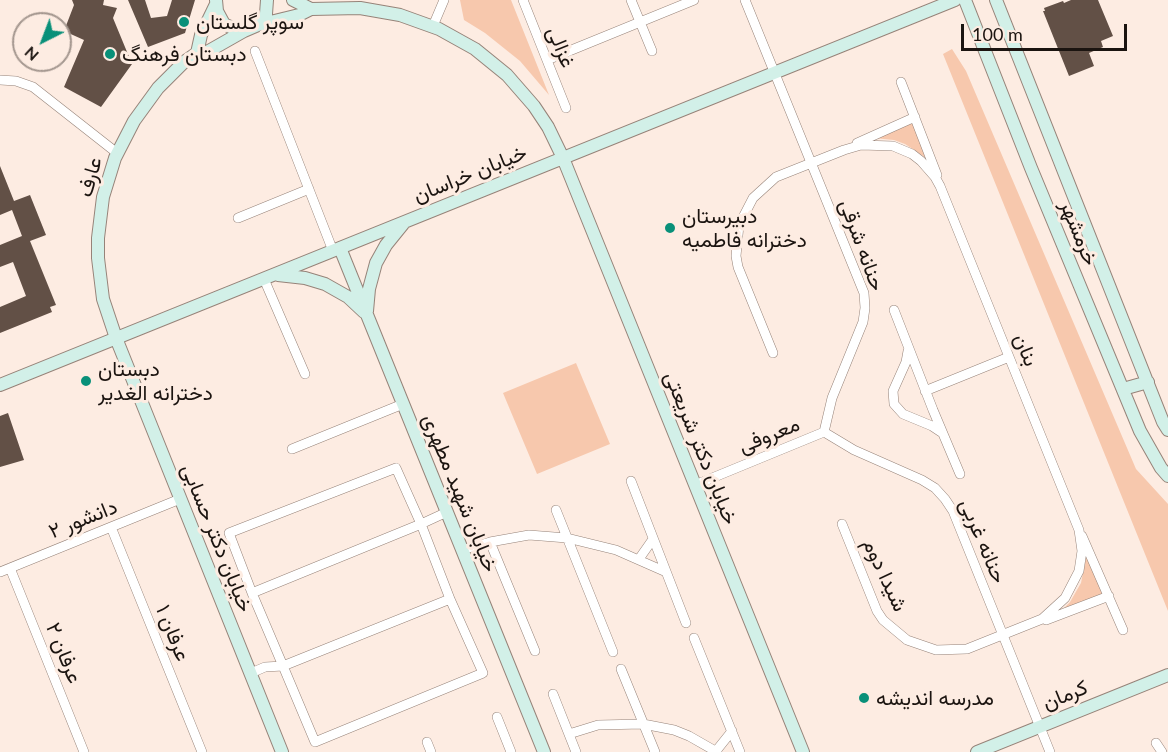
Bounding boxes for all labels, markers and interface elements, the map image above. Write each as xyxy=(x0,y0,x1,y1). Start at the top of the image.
place label: سوپر گلستان xyxy=(196,9,304,35)
north arrow xyxy=(12,12,72,72)
scale bar xyxy=(964,12,1130,50)
marker: سوپر گلستان xyxy=(177,15,191,29)
street label: غزالی xyxy=(541,23,581,71)
text: 100 m xyxy=(972,23,1023,45)
place label: دبستان فرهنگ xyxy=(122,41,247,67)
text: N xyxy=(20,43,42,65)
marker: دبستان فرهنگ xyxy=(103,47,117,61)
street label: خیابان خراسان xyxy=(409,140,531,208)
street label: عارف xyxy=(72,154,108,200)
street label: حنانه شرقی xyxy=(834,196,890,294)
street label: خرمشهر xyxy=(1055,197,1103,269)
place label: دبیرستان دخترانه فاطمیه xyxy=(682,203,807,253)
marker: دبیرستان دخترانه فاطمیه xyxy=(663,221,677,235)
street label: بنان xyxy=(1008,330,1044,370)
place label: دبستان دخترانه الغدیر xyxy=(98,356,213,406)
street label: خیابان دکتر شریعتی xyxy=(659,368,743,528)
marker: دبستان دخترانه الغدیر xyxy=(79,374,93,388)
street label: خیابان شهید مطهری xyxy=(417,410,503,576)
street label: معروفی xyxy=(735,411,803,459)
street label: خیابان دکتر حسابی xyxy=(176,460,258,616)
street label: دانشور ۲ xyxy=(45,494,121,544)
street label: حنانه غربی xyxy=(954,495,1012,587)
street label: شیدا دوم xyxy=(857,535,913,615)
street label: عرفان ۱ xyxy=(150,601,196,665)
street label: عرفان ۲ xyxy=(40,619,88,687)
street label: کرمان xyxy=(1039,675,1091,715)
place label: مدرسه اندیشه xyxy=(876,685,994,711)
marker: مدرسه اندیشه xyxy=(857,691,871,705)

